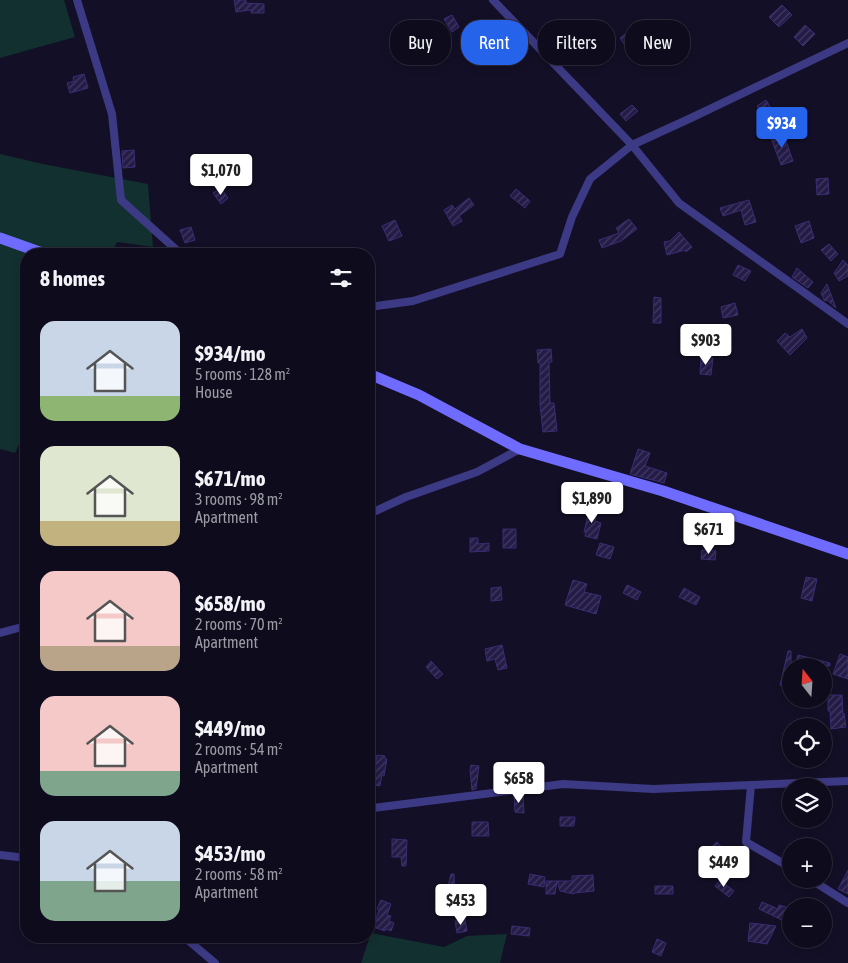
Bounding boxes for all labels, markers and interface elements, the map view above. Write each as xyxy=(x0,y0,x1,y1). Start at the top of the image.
chip: Buy xyxy=(390,20,451,65)
chip: Rent xyxy=(461,20,528,65)
chip: Filters xyxy=(538,20,615,65)
chip: New xyxy=(625,20,690,65)
pin: $934 xyxy=(752,106,812,149)
text: $934 xyxy=(767,114,797,132)
pin: $1,070 xyxy=(180,154,262,196)
text: $1,070 xyxy=(201,161,241,179)
icon: filters xyxy=(327,264,355,292)
text: 8 homes xyxy=(40,266,105,290)
pin: $903 xyxy=(676,324,736,366)
text: $903 xyxy=(691,331,721,349)
icon: home xyxy=(80,341,140,401)
text: $934/mo xyxy=(195,341,266,365)
text: 5 rooms · 128 m² xyxy=(195,365,290,383)
text: House xyxy=(195,383,232,401)
icon: home xyxy=(80,466,140,526)
text: $671/mo xyxy=(195,466,266,490)
pin: $1,890 xyxy=(551,482,633,524)
text: $1,890 xyxy=(572,489,612,507)
text: 3 rooms · 98 m² xyxy=(195,490,283,508)
text: Apartment xyxy=(195,508,258,526)
pin: $671 xyxy=(679,512,739,555)
text: $671 xyxy=(694,520,724,538)
icon: home xyxy=(80,591,140,651)
text: $658/mo xyxy=(195,591,266,615)
text: 2 rooms · 70 m² xyxy=(195,615,283,633)
text: Apartment xyxy=(195,633,258,651)
north arrow xyxy=(782,658,832,708)
map controls xyxy=(782,658,832,948)
icon: home xyxy=(80,716,140,776)
text: $449/mo xyxy=(195,716,266,740)
button: locate xyxy=(782,718,832,768)
text: 2 rooms · 54 m² xyxy=(195,740,283,758)
text: Apartment xyxy=(195,758,258,776)
pin: $658 xyxy=(489,762,549,804)
text: $658 xyxy=(504,769,534,787)
button: layers xyxy=(782,778,832,828)
button: + xyxy=(782,838,832,888)
icon: home xyxy=(80,841,140,901)
text: $453/mo xyxy=(195,841,266,865)
pin: $449 xyxy=(694,846,754,888)
text: $449 xyxy=(709,853,739,871)
text: 2 rooms · 58 m² xyxy=(195,865,283,883)
text: Apartment xyxy=(195,883,258,901)
pin: $453 xyxy=(431,884,491,926)
text: $453 xyxy=(446,891,476,909)
button: − xyxy=(782,898,832,948)

